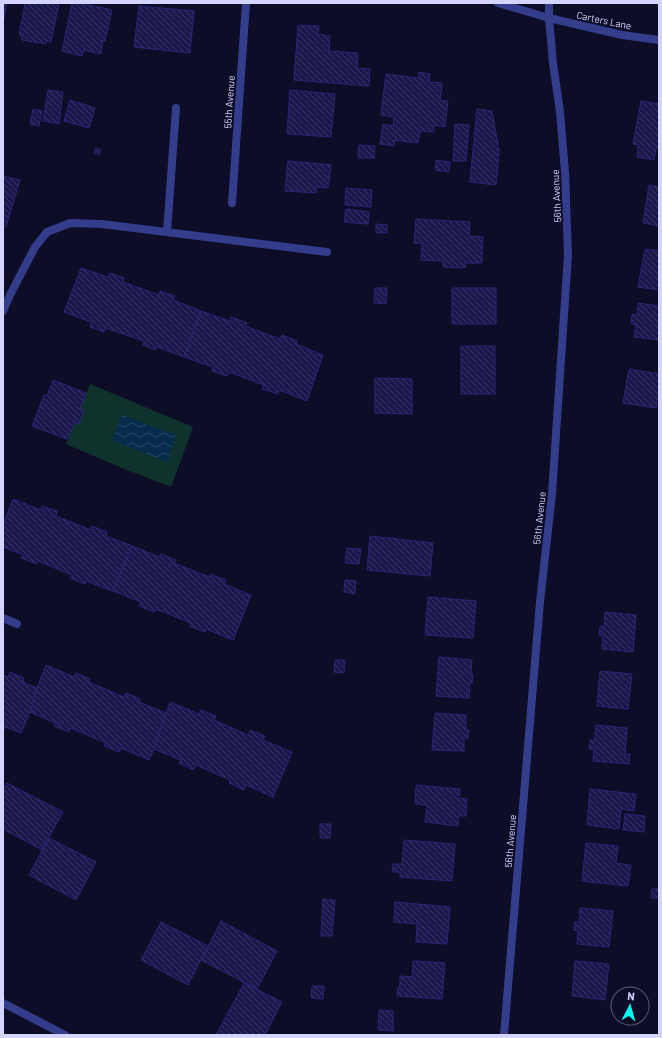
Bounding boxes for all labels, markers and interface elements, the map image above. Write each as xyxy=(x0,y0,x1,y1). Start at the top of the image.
street label: Carters Lane xyxy=(576,8,632,32)
street label: 55th Avenue xyxy=(221,75,237,129)
street label: 56th Avenue xyxy=(549,169,563,223)
street label: 56th Avenue xyxy=(530,491,548,545)
street label: 56th Avenue xyxy=(502,814,518,868)
north arrow xyxy=(610,986,650,1026)
text: N xyxy=(627,989,635,1002)

